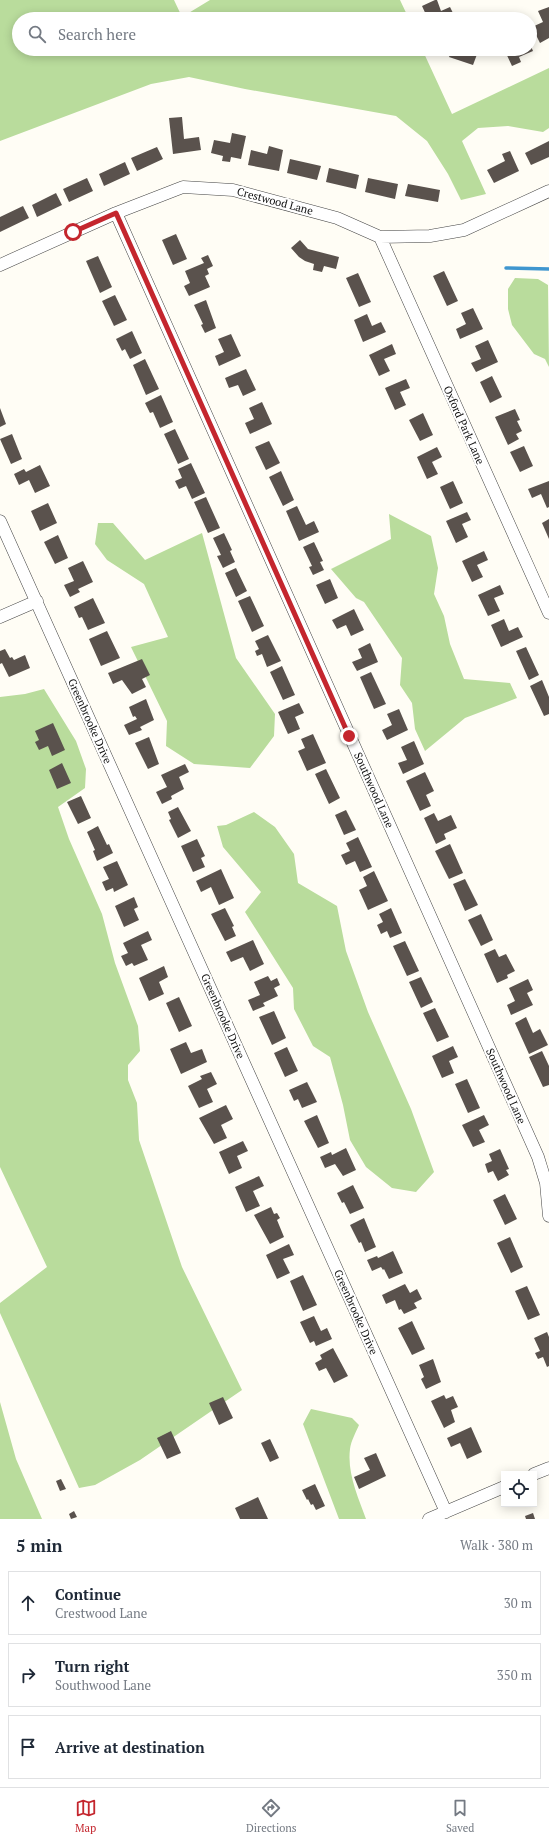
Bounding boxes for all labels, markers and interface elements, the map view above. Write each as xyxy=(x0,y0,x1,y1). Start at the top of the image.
search box xyxy=(12,12,537,56)
icon: search xyxy=(26,23,48,45)
text: Search here xyxy=(58,24,136,44)
street label: Crestwood Lane xyxy=(235,184,315,218)
route start xyxy=(64,223,82,241)
street label: Oxford Park Lane xyxy=(440,383,488,467)
street label: Greenbrooke Drive xyxy=(65,676,115,766)
route end xyxy=(340,727,358,745)
street label: Southwood Lane xyxy=(351,750,397,830)
street label: Greenbrooke Drive xyxy=(198,971,248,1061)
street label: Southwood Lane xyxy=(483,1046,529,1126)
street label: Greenbrooke Drive xyxy=(331,1267,381,1357)
map controls xyxy=(501,1471,537,1507)
button: locate xyxy=(501,1471,537,1507)
text: 5 min xyxy=(16,1534,63,1557)
text: Walk · 380 m xyxy=(460,1536,533,1554)
text: Continue xyxy=(55,1584,121,1604)
icon: ahead xyxy=(17,1592,39,1614)
text: 30 m xyxy=(504,1594,532,1612)
text: Crestwood Lane xyxy=(55,1604,147,1622)
text: Turn right xyxy=(55,1656,130,1676)
icon: right xyxy=(17,1664,39,1686)
text: 350 m xyxy=(497,1666,532,1684)
text: Southwood Lane xyxy=(55,1676,151,1694)
icon: arrive xyxy=(17,1736,39,1758)
text: Arrive at destination xyxy=(55,1737,205,1757)
tab: Map xyxy=(75,1797,97,1835)
tab: Directions xyxy=(246,1797,297,1835)
tab: Saved xyxy=(446,1797,474,1835)

